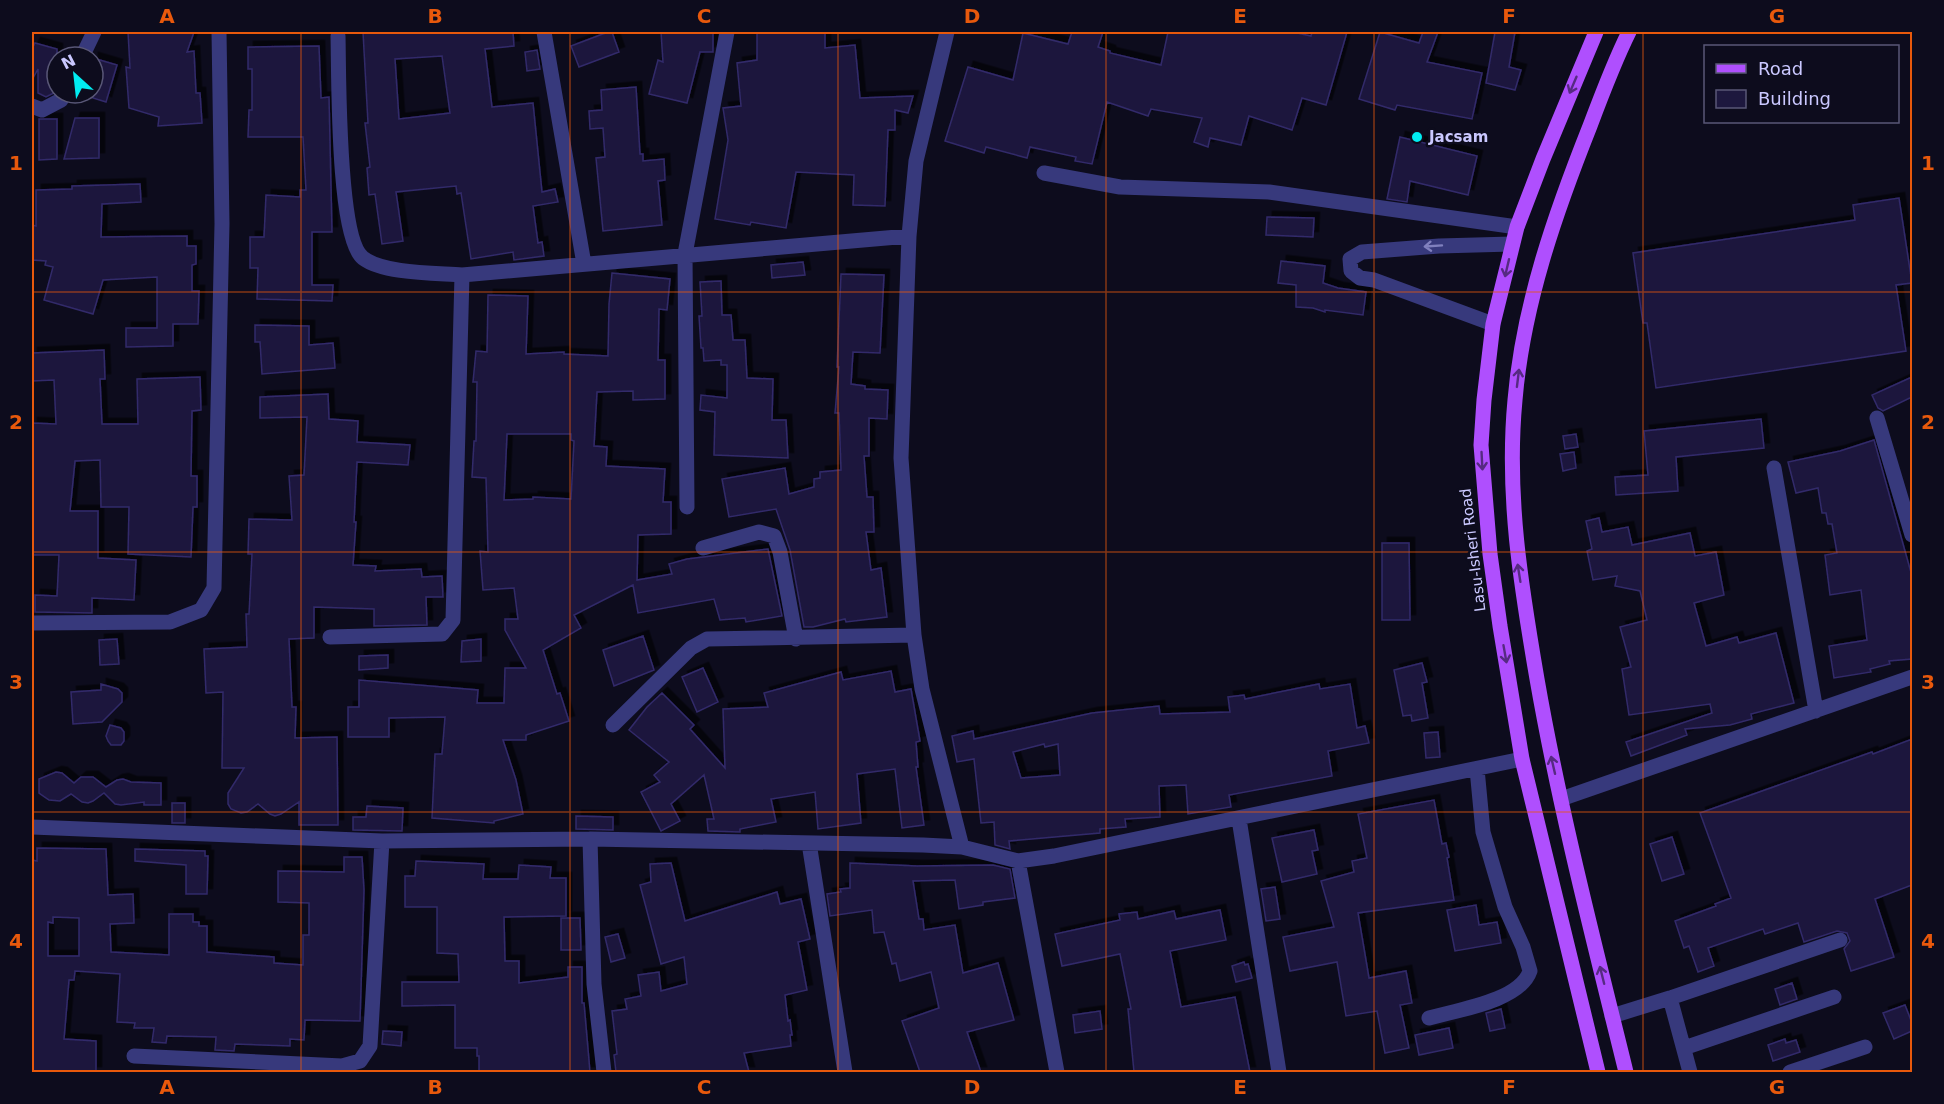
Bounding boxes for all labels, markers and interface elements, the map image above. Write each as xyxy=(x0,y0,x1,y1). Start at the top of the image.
text: A xyxy=(159,4,175,28)
text: B xyxy=(427,4,443,28)
text: C xyxy=(697,4,711,28)
text: D xyxy=(964,4,980,28)
text: E xyxy=(1233,4,1247,28)
text: F xyxy=(1502,4,1516,28)
text: G xyxy=(1769,4,1785,28)
north arrow xyxy=(45,45,105,105)
legend xyxy=(1704,45,1899,123)
text: N xyxy=(58,51,79,74)
text: Road xyxy=(1758,58,1803,79)
one-way arrow xyxy=(1567,76,1579,94)
text: Building xyxy=(1758,88,1831,109)
place label: Jacsam xyxy=(1428,128,1488,146)
marker: Jacsam xyxy=(1410,130,1424,144)
text: 1 xyxy=(9,151,23,175)
text: 1 xyxy=(1921,151,1935,175)
one-way arrow xyxy=(1423,241,1443,252)
one-way arrow xyxy=(1500,258,1512,277)
one-way arrow xyxy=(1512,369,1523,389)
text: 2 xyxy=(9,410,23,434)
text: 2 xyxy=(1921,410,1935,434)
one-way arrow xyxy=(1476,450,1487,470)
street label: Lasu-Isheri Road xyxy=(1457,487,1489,613)
one-way arrow xyxy=(1514,563,1525,583)
one-way arrow xyxy=(1499,644,1510,664)
text: 3 xyxy=(9,670,23,694)
text: 3 xyxy=(1921,670,1935,694)
one-way arrow xyxy=(1546,755,1558,774)
text: 4 xyxy=(9,929,23,953)
text: 4 xyxy=(1921,929,1935,953)
one-way arrow xyxy=(1596,966,1608,985)
text: A xyxy=(159,1075,175,1099)
text: B xyxy=(427,1075,443,1099)
text: C xyxy=(697,1075,711,1099)
text: D xyxy=(964,1075,980,1099)
text: E xyxy=(1233,1075,1247,1099)
text: F xyxy=(1502,1075,1516,1099)
text: G xyxy=(1769,1075,1785,1099)

